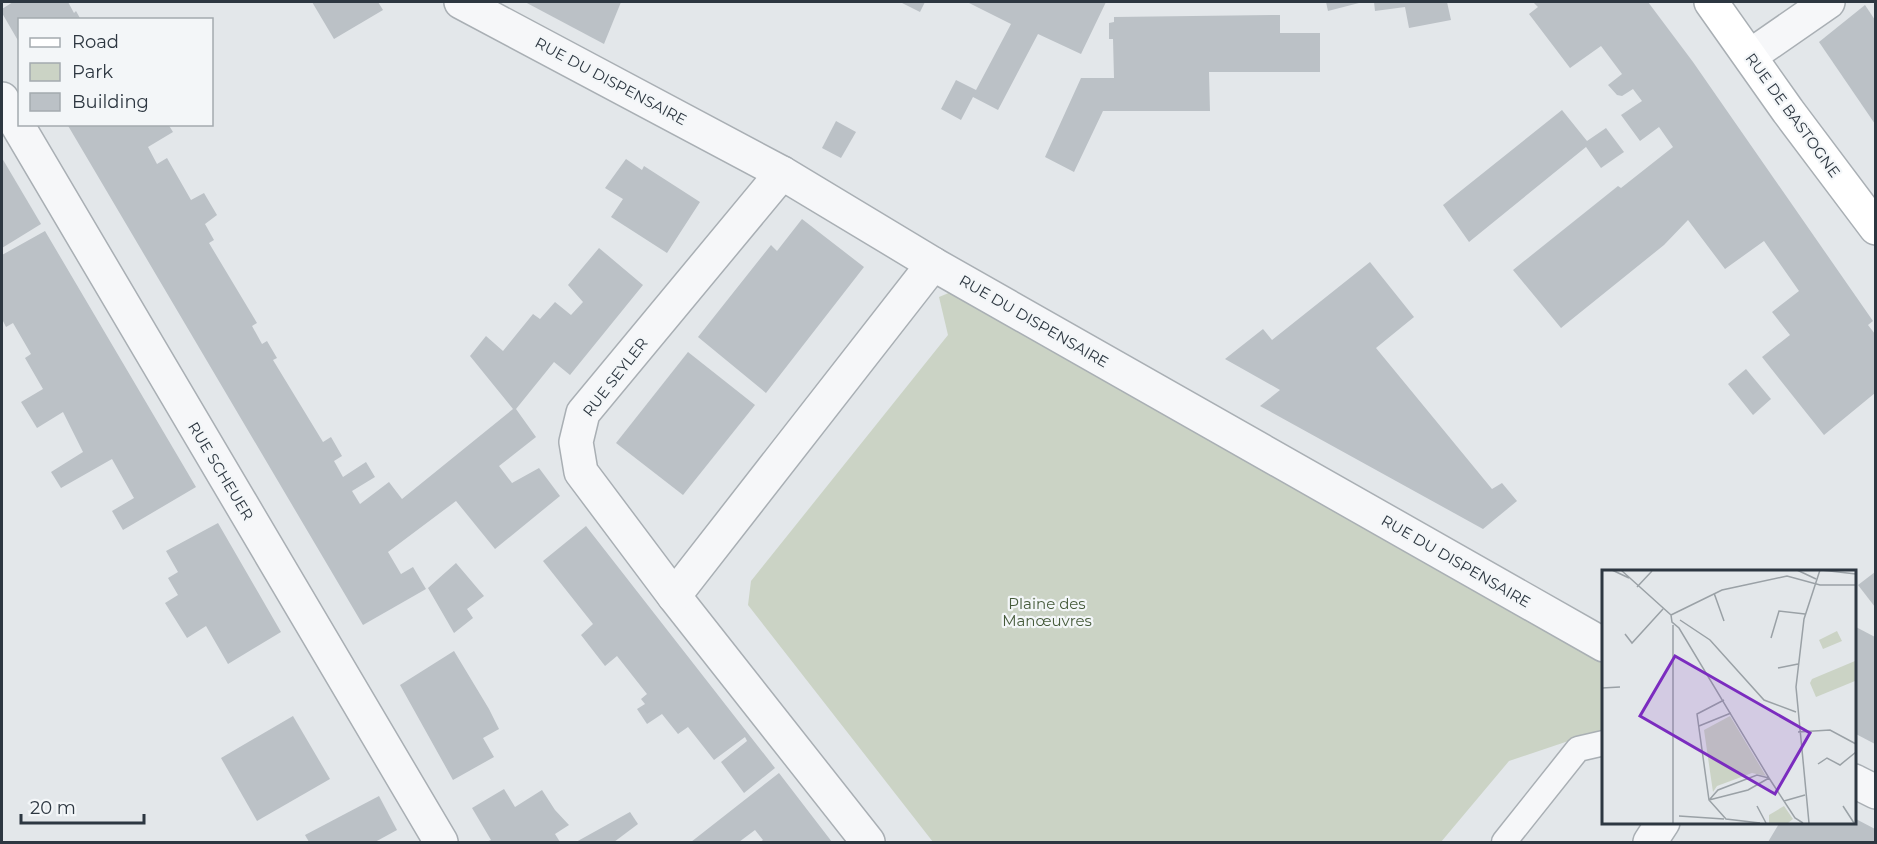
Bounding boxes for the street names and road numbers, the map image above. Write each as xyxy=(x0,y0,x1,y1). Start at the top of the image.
street label: RUE DU DISPENSAIRE xyxy=(532,33,690,129)
street label: RUE DE BASTOGNE xyxy=(1742,49,1844,181)
street label: RUE DU DISPENSAIRE xyxy=(956,270,1112,372)
street label: RUE SEYLER xyxy=(578,334,652,420)
street label: RUE SCHEUER xyxy=(184,418,258,524)
street label: RUE DU DISPENSAIRE xyxy=(1378,510,1534,612)

